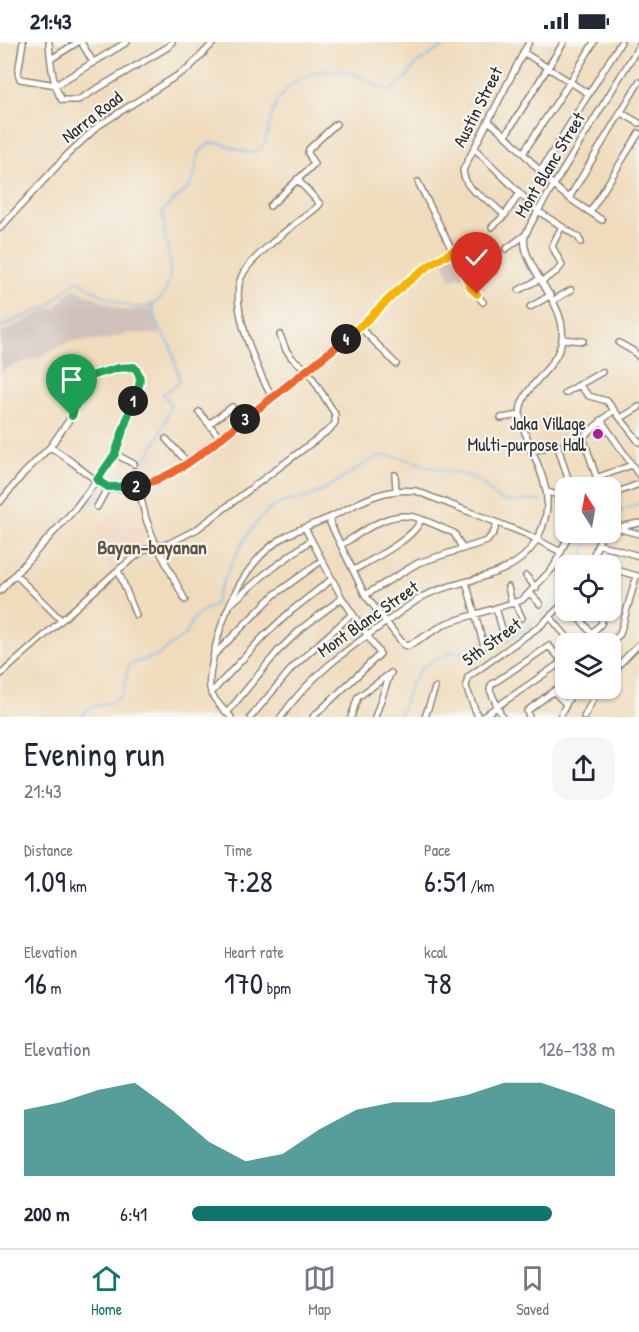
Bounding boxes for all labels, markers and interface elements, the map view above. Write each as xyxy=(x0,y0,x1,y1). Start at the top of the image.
text: 21:43 xyxy=(30,6,72,36)
street label: Austin Street xyxy=(447,61,509,151)
street label: Narra Road xyxy=(56,85,127,148)
street label: Mont Blanc Street xyxy=(508,107,591,222)
pin xyxy=(451,232,502,294)
icon: check xyxy=(460,241,493,274)
pin: 4 xyxy=(331,324,361,354)
text: 4 xyxy=(343,328,349,350)
pin xyxy=(46,354,97,416)
icon: arrive xyxy=(55,363,88,396)
pin: 1 xyxy=(118,386,148,416)
text: 1 xyxy=(130,390,136,412)
pin: 3 xyxy=(230,404,260,434)
text: 3 xyxy=(241,408,249,430)
place label: Jaka Village Multi-purpose Hall xyxy=(468,411,586,457)
marker: Jaka Village Multi-purpose Hall xyxy=(591,427,605,441)
pin: 2 xyxy=(121,471,151,501)
text: 2 xyxy=(132,475,140,497)
north arrow xyxy=(555,477,621,543)
map controls xyxy=(555,477,621,699)
district label: Bayan-bayanan xyxy=(97,533,207,561)
button: locate xyxy=(555,555,621,621)
street label: Mont Blanc Street xyxy=(312,574,424,663)
street label: 5th Street xyxy=(457,611,527,672)
button: layers xyxy=(555,633,621,699)
text: Evening run xyxy=(24,732,165,776)
button: share xyxy=(552,737,615,800)
text: 21:43 xyxy=(24,777,62,804)
text: Distance xyxy=(24,839,73,861)
text: Time xyxy=(224,839,252,861)
text: Pace xyxy=(424,839,451,861)
text: 1.09 xyxy=(24,861,66,901)
text: 7:28 xyxy=(224,861,273,901)
text: 6:51 xyxy=(424,861,467,901)
text: km xyxy=(66,875,87,897)
text: /km xyxy=(467,875,494,897)
text: Elevation xyxy=(24,941,77,963)
text: Heart rate xyxy=(224,941,284,963)
text: kcal xyxy=(424,941,447,963)
text: 16 xyxy=(24,963,47,1003)
text: 170 xyxy=(224,963,263,1003)
text: 78 xyxy=(424,963,452,1003)
text: m xyxy=(47,977,61,999)
text: bpm xyxy=(263,977,291,999)
text: Elevation xyxy=(24,1035,90,1062)
text: 126–138 m xyxy=(539,1035,615,1062)
text: 200 m xyxy=(24,1200,69,1227)
text: 6:41 xyxy=(120,1200,147,1227)
tab: Home xyxy=(90,1262,123,1320)
tab: Map xyxy=(303,1262,336,1320)
tab: Saved xyxy=(516,1262,549,1320)

